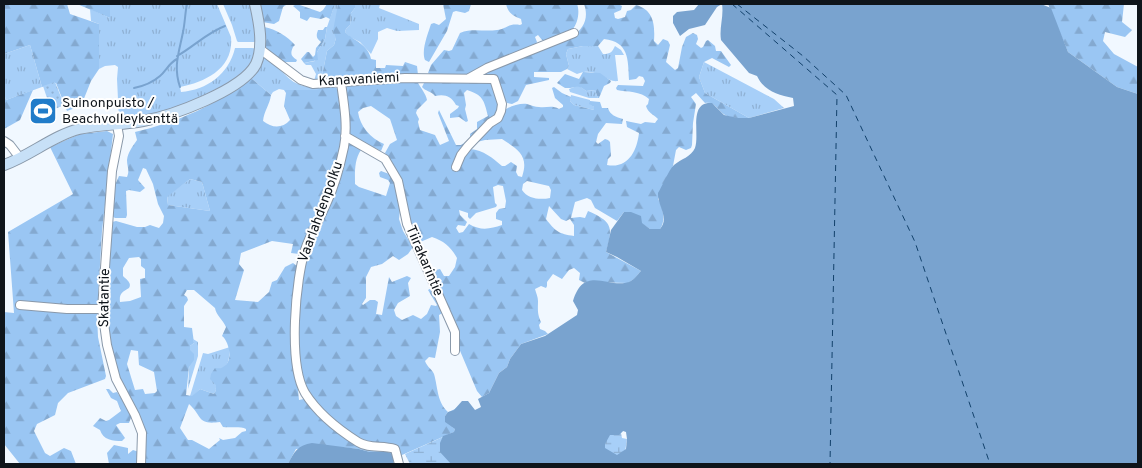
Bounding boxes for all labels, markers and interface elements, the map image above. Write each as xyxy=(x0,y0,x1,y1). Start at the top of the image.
street label: Kanavaniemi xyxy=(318,69,400,91)
place label: Suinonpuisto / Beachvolleykenttä xyxy=(62,95,178,128)
sports icon: Suinonpuisto / Beachvolleykenttä xyxy=(28,96,58,126)
street label: Vaarlahdenpolku xyxy=(295,159,347,265)
street label: Tiirakarintie xyxy=(401,223,447,299)
street label: Skatantie xyxy=(96,268,114,328)

